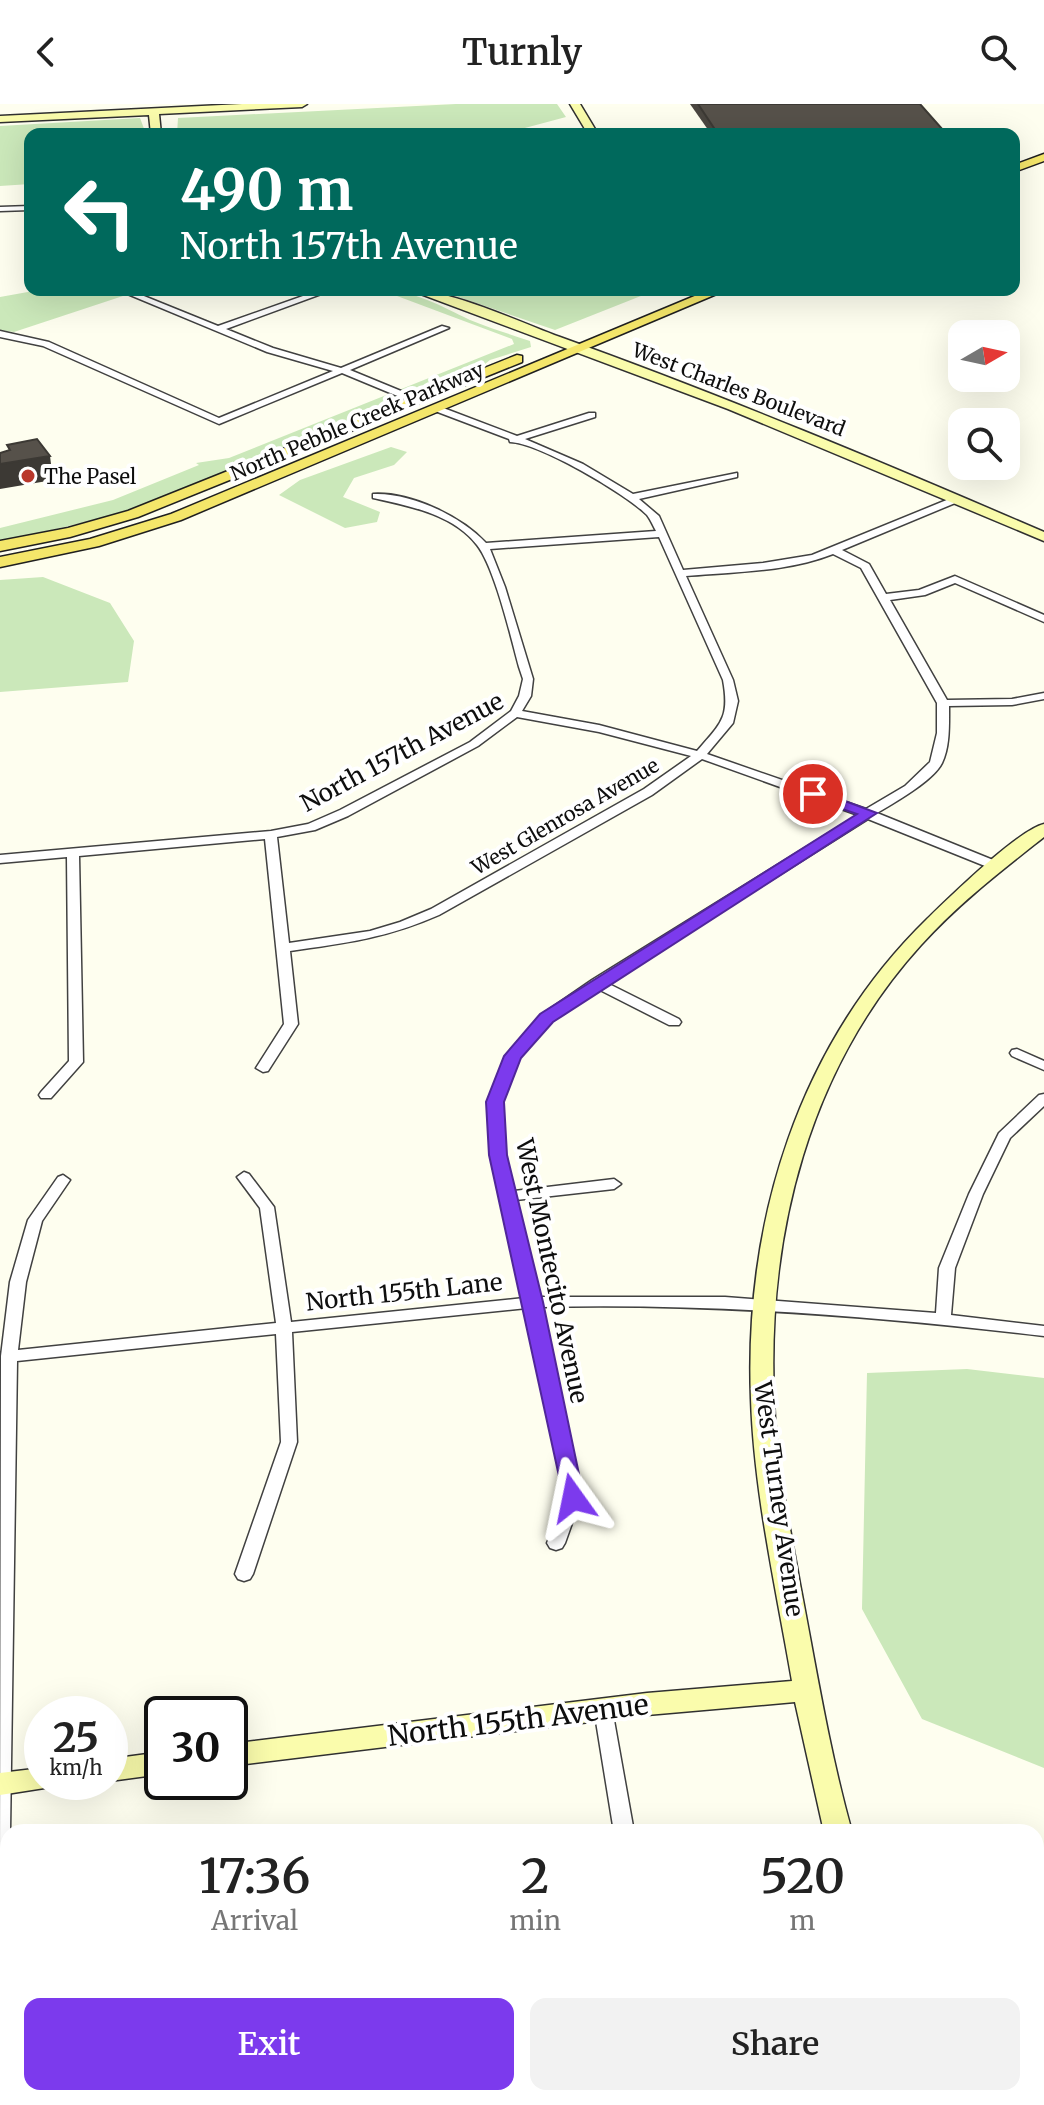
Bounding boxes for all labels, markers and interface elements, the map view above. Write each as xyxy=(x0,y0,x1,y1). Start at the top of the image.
icon: back xyxy=(24,30,68,74)
text: Turnly xyxy=(462,30,582,75)
icon: search xyxy=(976,30,1020,74)
text: 490 m xyxy=(180,155,353,225)
icon: left xyxy=(48,160,152,264)
text: North 157th Avenue xyxy=(180,224,518,269)
north arrow xyxy=(948,320,1020,392)
map controls xyxy=(948,320,1020,480)
street label: West Charles Boulevard xyxy=(628,336,849,441)
street label: North Pebble Creek Parkway xyxy=(227,356,488,486)
button: search xyxy=(948,408,1020,480)
place label: The Pasel xyxy=(44,464,136,489)
marker: The Pasel xyxy=(19,467,37,485)
street label: North 157th Avenue xyxy=(295,685,509,819)
street label: West Glenrosa Avenue xyxy=(466,752,663,880)
pin xyxy=(779,760,847,828)
icon: arrive xyxy=(791,772,835,816)
street label: West Montecito Avenue xyxy=(509,1135,595,1406)
street label: North 155th Lane xyxy=(304,1266,504,1318)
street label: West Turney Avenue xyxy=(747,1378,811,1619)
position arrow xyxy=(531,1456,615,1540)
street label: North 155th Avenue xyxy=(386,1686,650,1754)
speed limit sign: 30 xyxy=(144,1696,248,1800)
text: 25 xyxy=(53,1713,99,1763)
text: km/h xyxy=(50,1755,102,1780)
text: 17:36 xyxy=(199,1846,310,1906)
text: 2 xyxy=(521,1846,549,1906)
text: 520 xyxy=(760,1846,845,1906)
text: Arrival xyxy=(211,1904,298,1937)
text: min xyxy=(510,1904,561,1937)
text: m xyxy=(790,1904,815,1937)
button: Exit xyxy=(24,1998,514,2090)
button: Share xyxy=(530,1998,1020,2090)

